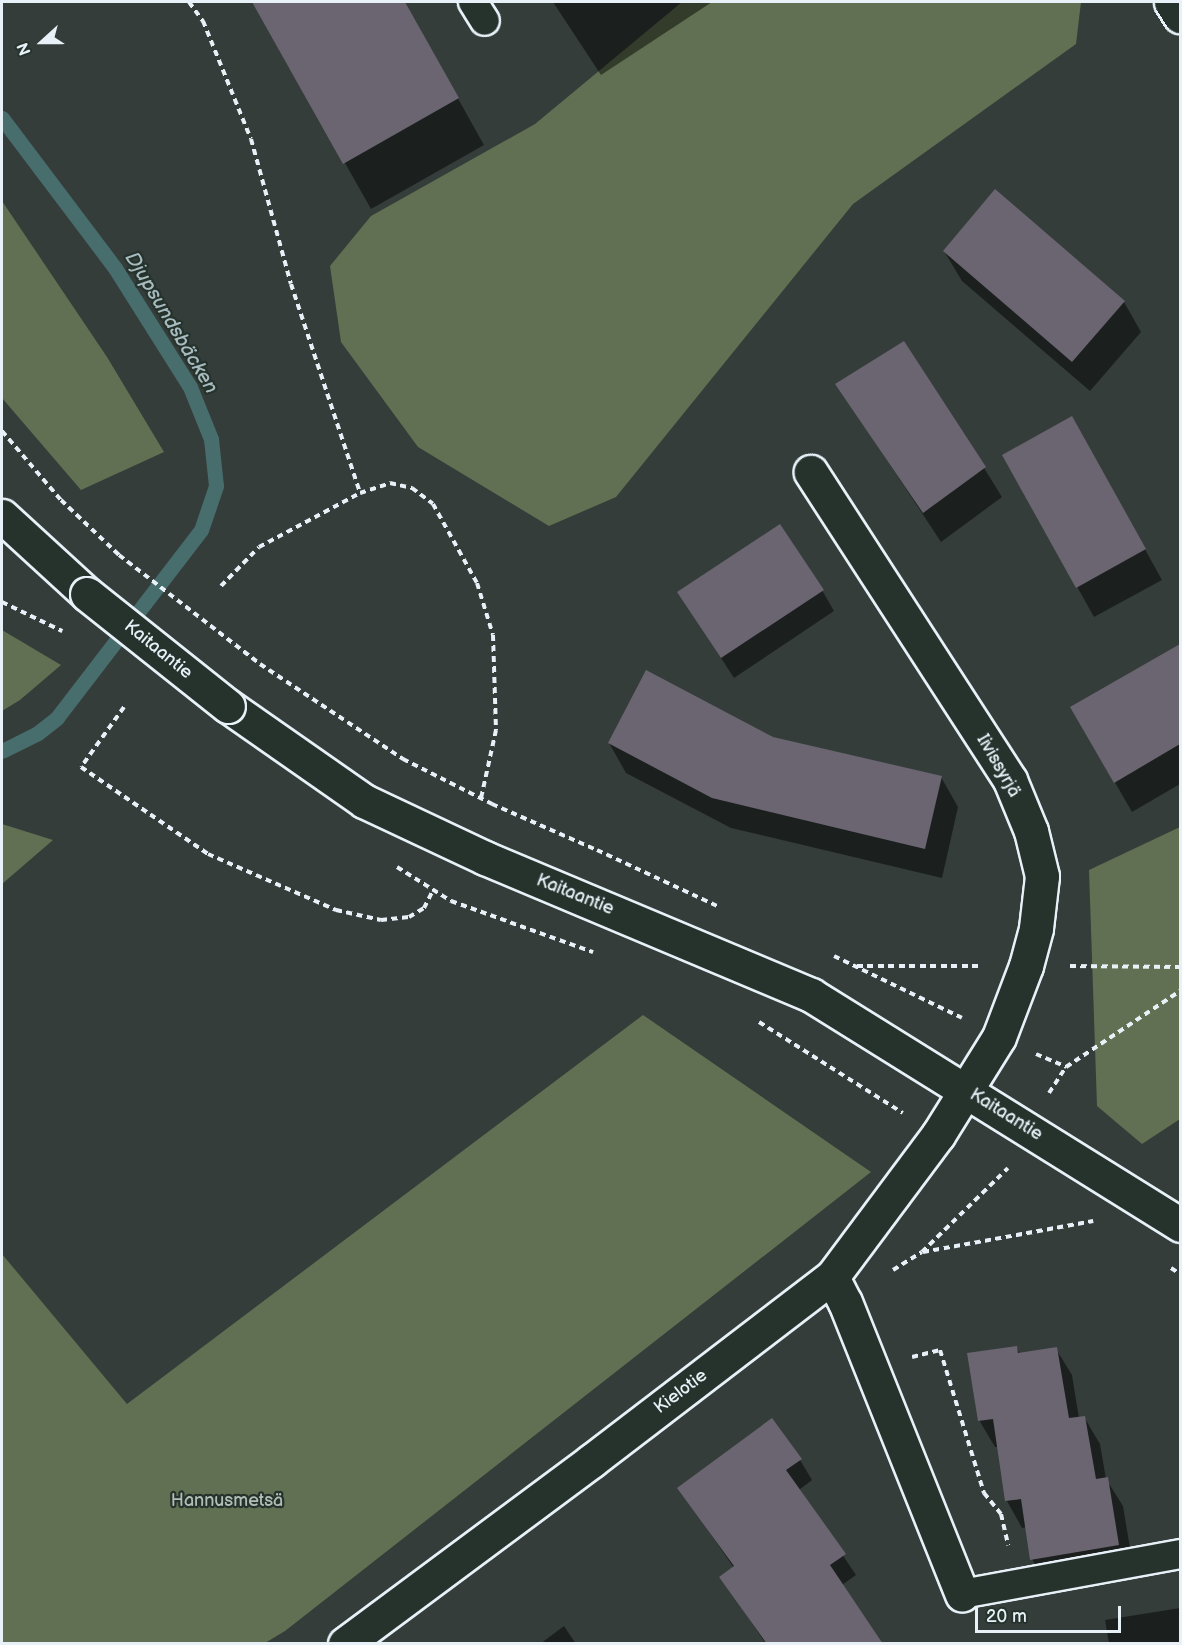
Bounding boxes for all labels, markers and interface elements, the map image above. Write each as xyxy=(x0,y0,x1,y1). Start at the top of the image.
north arrow xyxy=(12,12,72,72)
text: N xyxy=(14,40,36,58)
water label: Djupsundsbäcken xyxy=(119,248,223,398)
street label: Kaitaantie xyxy=(119,616,197,684)
street label: Iivissyrjä xyxy=(971,731,1025,801)
street label: Kaitaantie xyxy=(533,870,617,920)
street label: Kaitaantie xyxy=(966,1084,1046,1146)
street label: Kielotie xyxy=(650,1365,712,1419)
park label: Hannusmetsä xyxy=(171,1490,283,1512)
scale bar xyxy=(978,1594,1124,1632)
text: 20 m xyxy=(986,1606,1027,1627)

